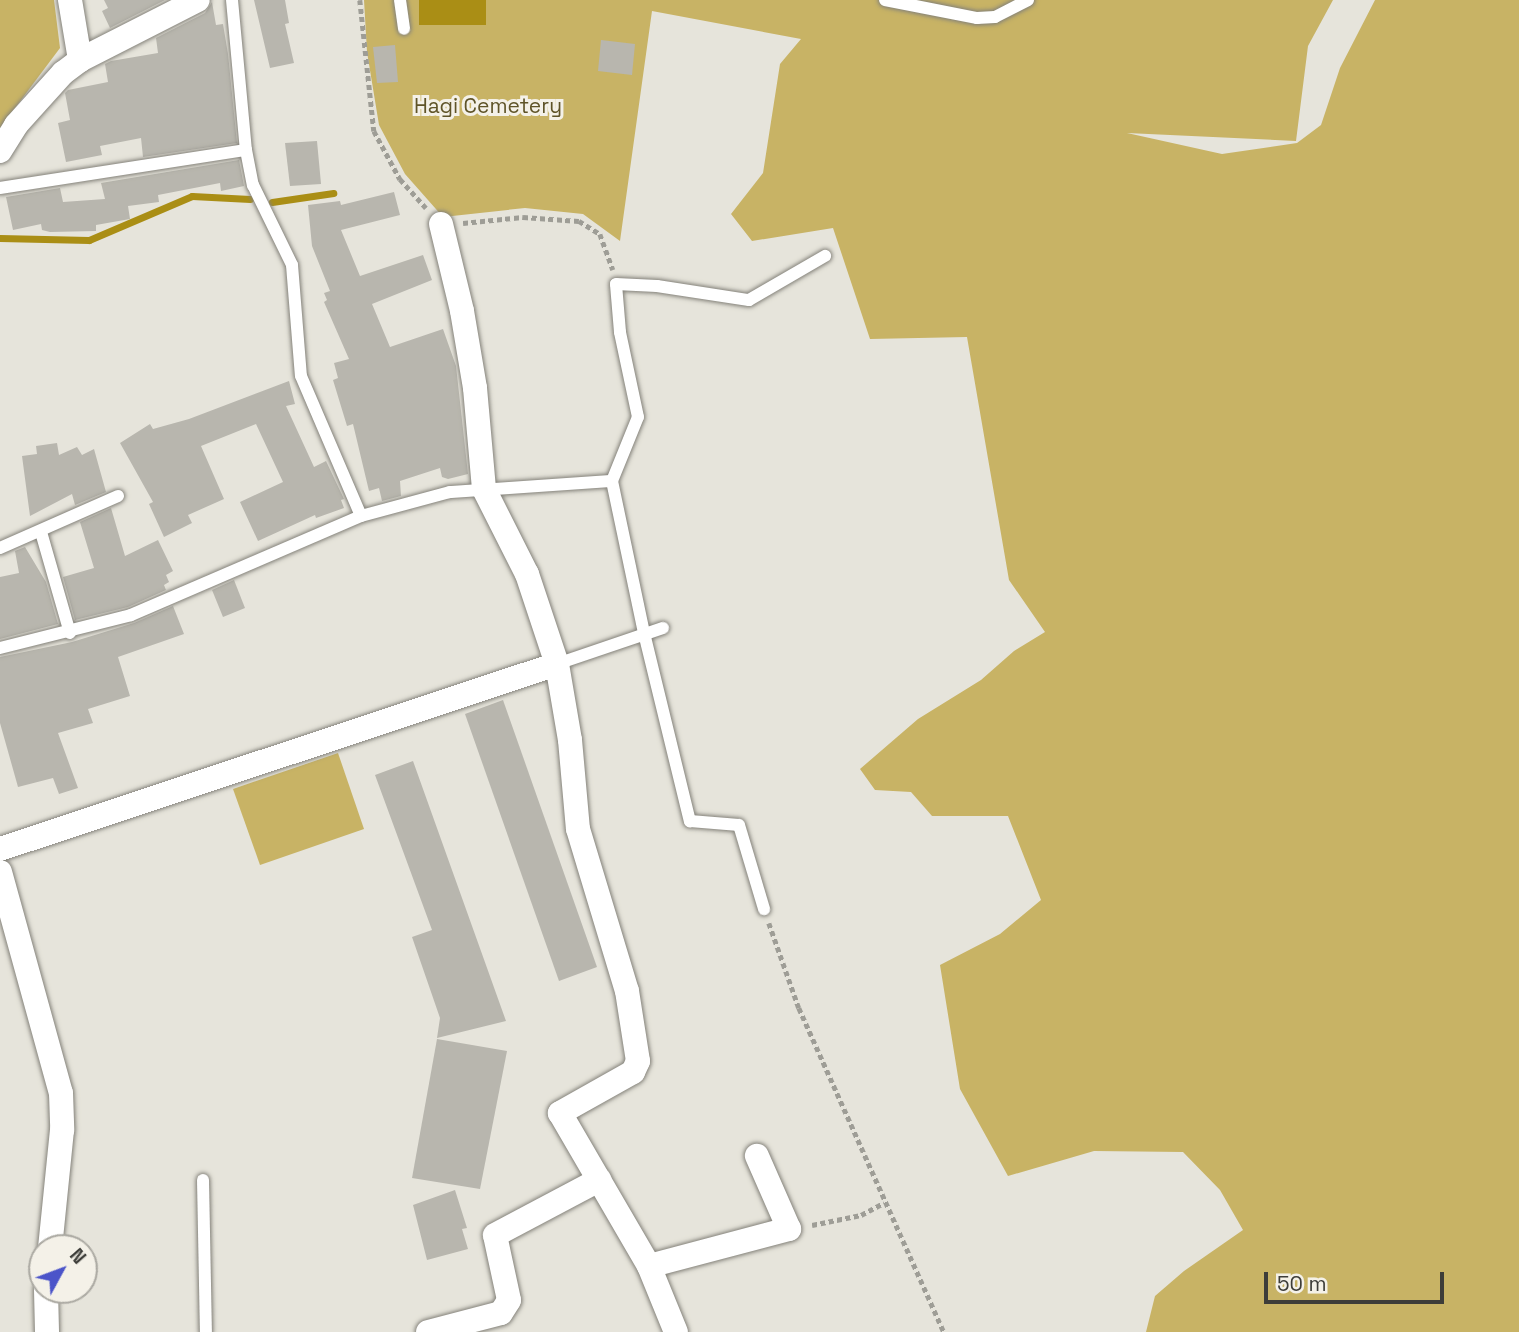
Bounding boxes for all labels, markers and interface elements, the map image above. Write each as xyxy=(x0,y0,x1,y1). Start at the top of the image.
park label: Hagi Cemetery xyxy=(414,93,562,119)
north arrow xyxy=(28,1234,98,1304)
text: N xyxy=(64,1243,91,1269)
scale bar xyxy=(1267,1258,1447,1302)
text: 50 m xyxy=(1277,1270,1327,1297)

